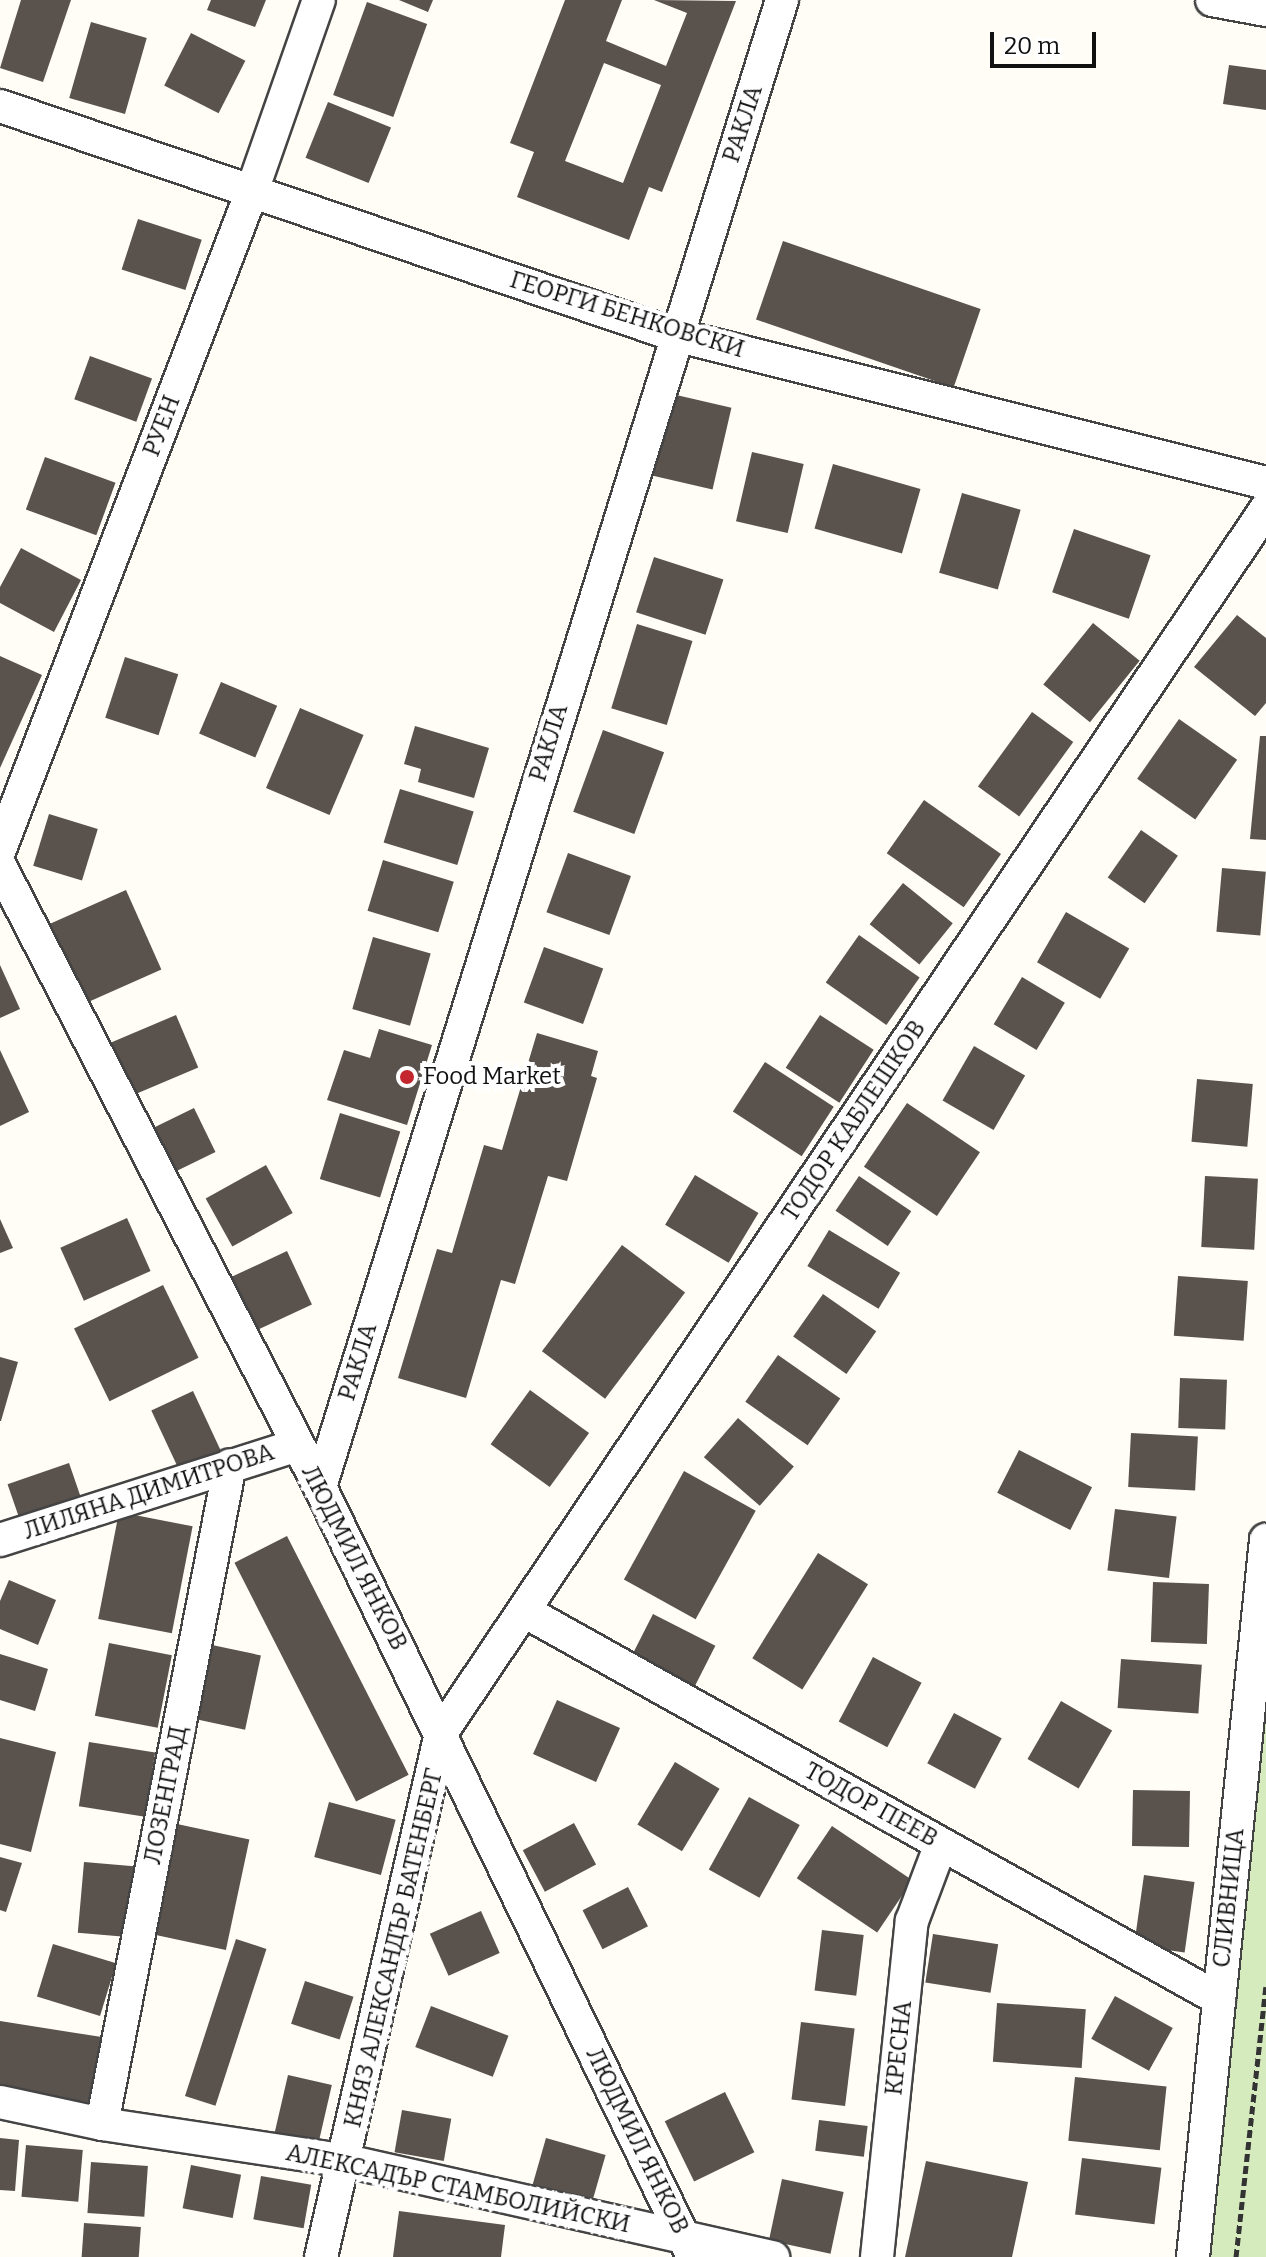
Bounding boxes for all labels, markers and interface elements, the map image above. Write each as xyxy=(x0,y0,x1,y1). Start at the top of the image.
scale bar xyxy=(994,16,1100,66)
text: 20 m xyxy=(1004,32,1060,60)
street label: РАКЛА xyxy=(717,82,769,166)
street label: ГЕОРГИ БЕНКОВСКИ xyxy=(506,266,748,364)
street label: РУЕН xyxy=(137,391,187,461)
street label: РАКЛА xyxy=(524,701,574,785)
street label: ТОДОР КАБЛЕШКОВ xyxy=(776,1015,932,1227)
place label: Food Market xyxy=(423,1063,561,1091)
marker: Food Market xyxy=(398,1068,416,1086)
street label: РАКЛА xyxy=(333,1320,383,1404)
street label: ЛИЛЯНА ДИМИТРОВА xyxy=(20,1438,278,1546)
street label: ЛЮДМИЛ ЯНКОВ xyxy=(295,1461,413,1655)
street label: ЛОЗЕНГРАД xyxy=(138,1723,194,1867)
street label: ТОДОР ПЕЕВ xyxy=(799,1757,943,1853)
street label: КНЯЗ АЛЕКСАНДЪР БАТЕНБЕРГ xyxy=(339,1766,449,2130)
street label: СЛИВНИЦА xyxy=(1207,1827,1251,1969)
street label: КРЕСНА xyxy=(880,1999,918,2097)
street label: ЛЮДМИЛ ЯНКОВ xyxy=(579,2043,695,2239)
street label: АЛЕКСАДЪР СТАМБОЛИЙСКИ xyxy=(283,2138,633,2240)

